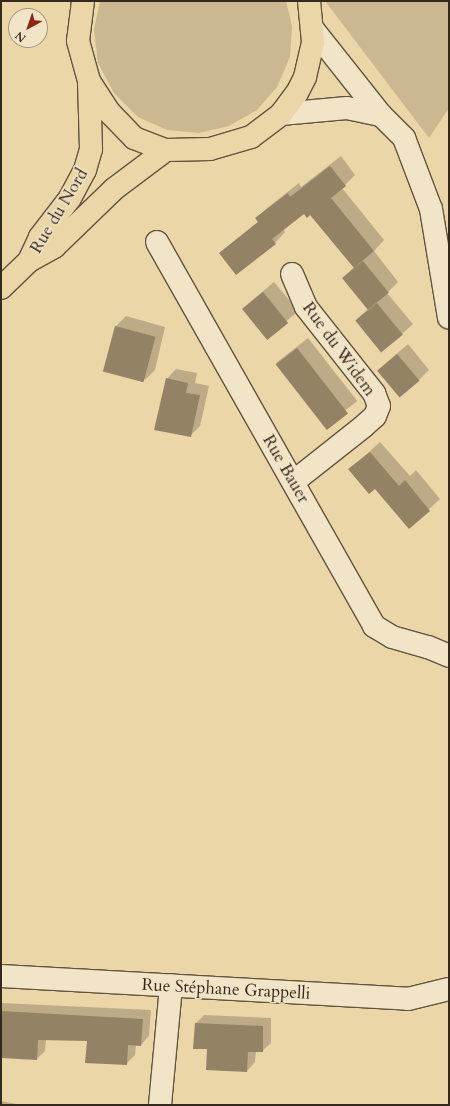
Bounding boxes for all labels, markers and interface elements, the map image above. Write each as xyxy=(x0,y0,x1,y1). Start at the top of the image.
north arrow xyxy=(8,8,48,48)
text: N xyxy=(12,28,29,46)
street label: Rue du Nord xyxy=(26,165,92,257)
street label: Rue du Widem xyxy=(298,298,380,400)
street label: Rue Bauer xyxy=(258,431,314,507)
street label: Rue Stéphane Grappelli xyxy=(141,974,311,1004)

